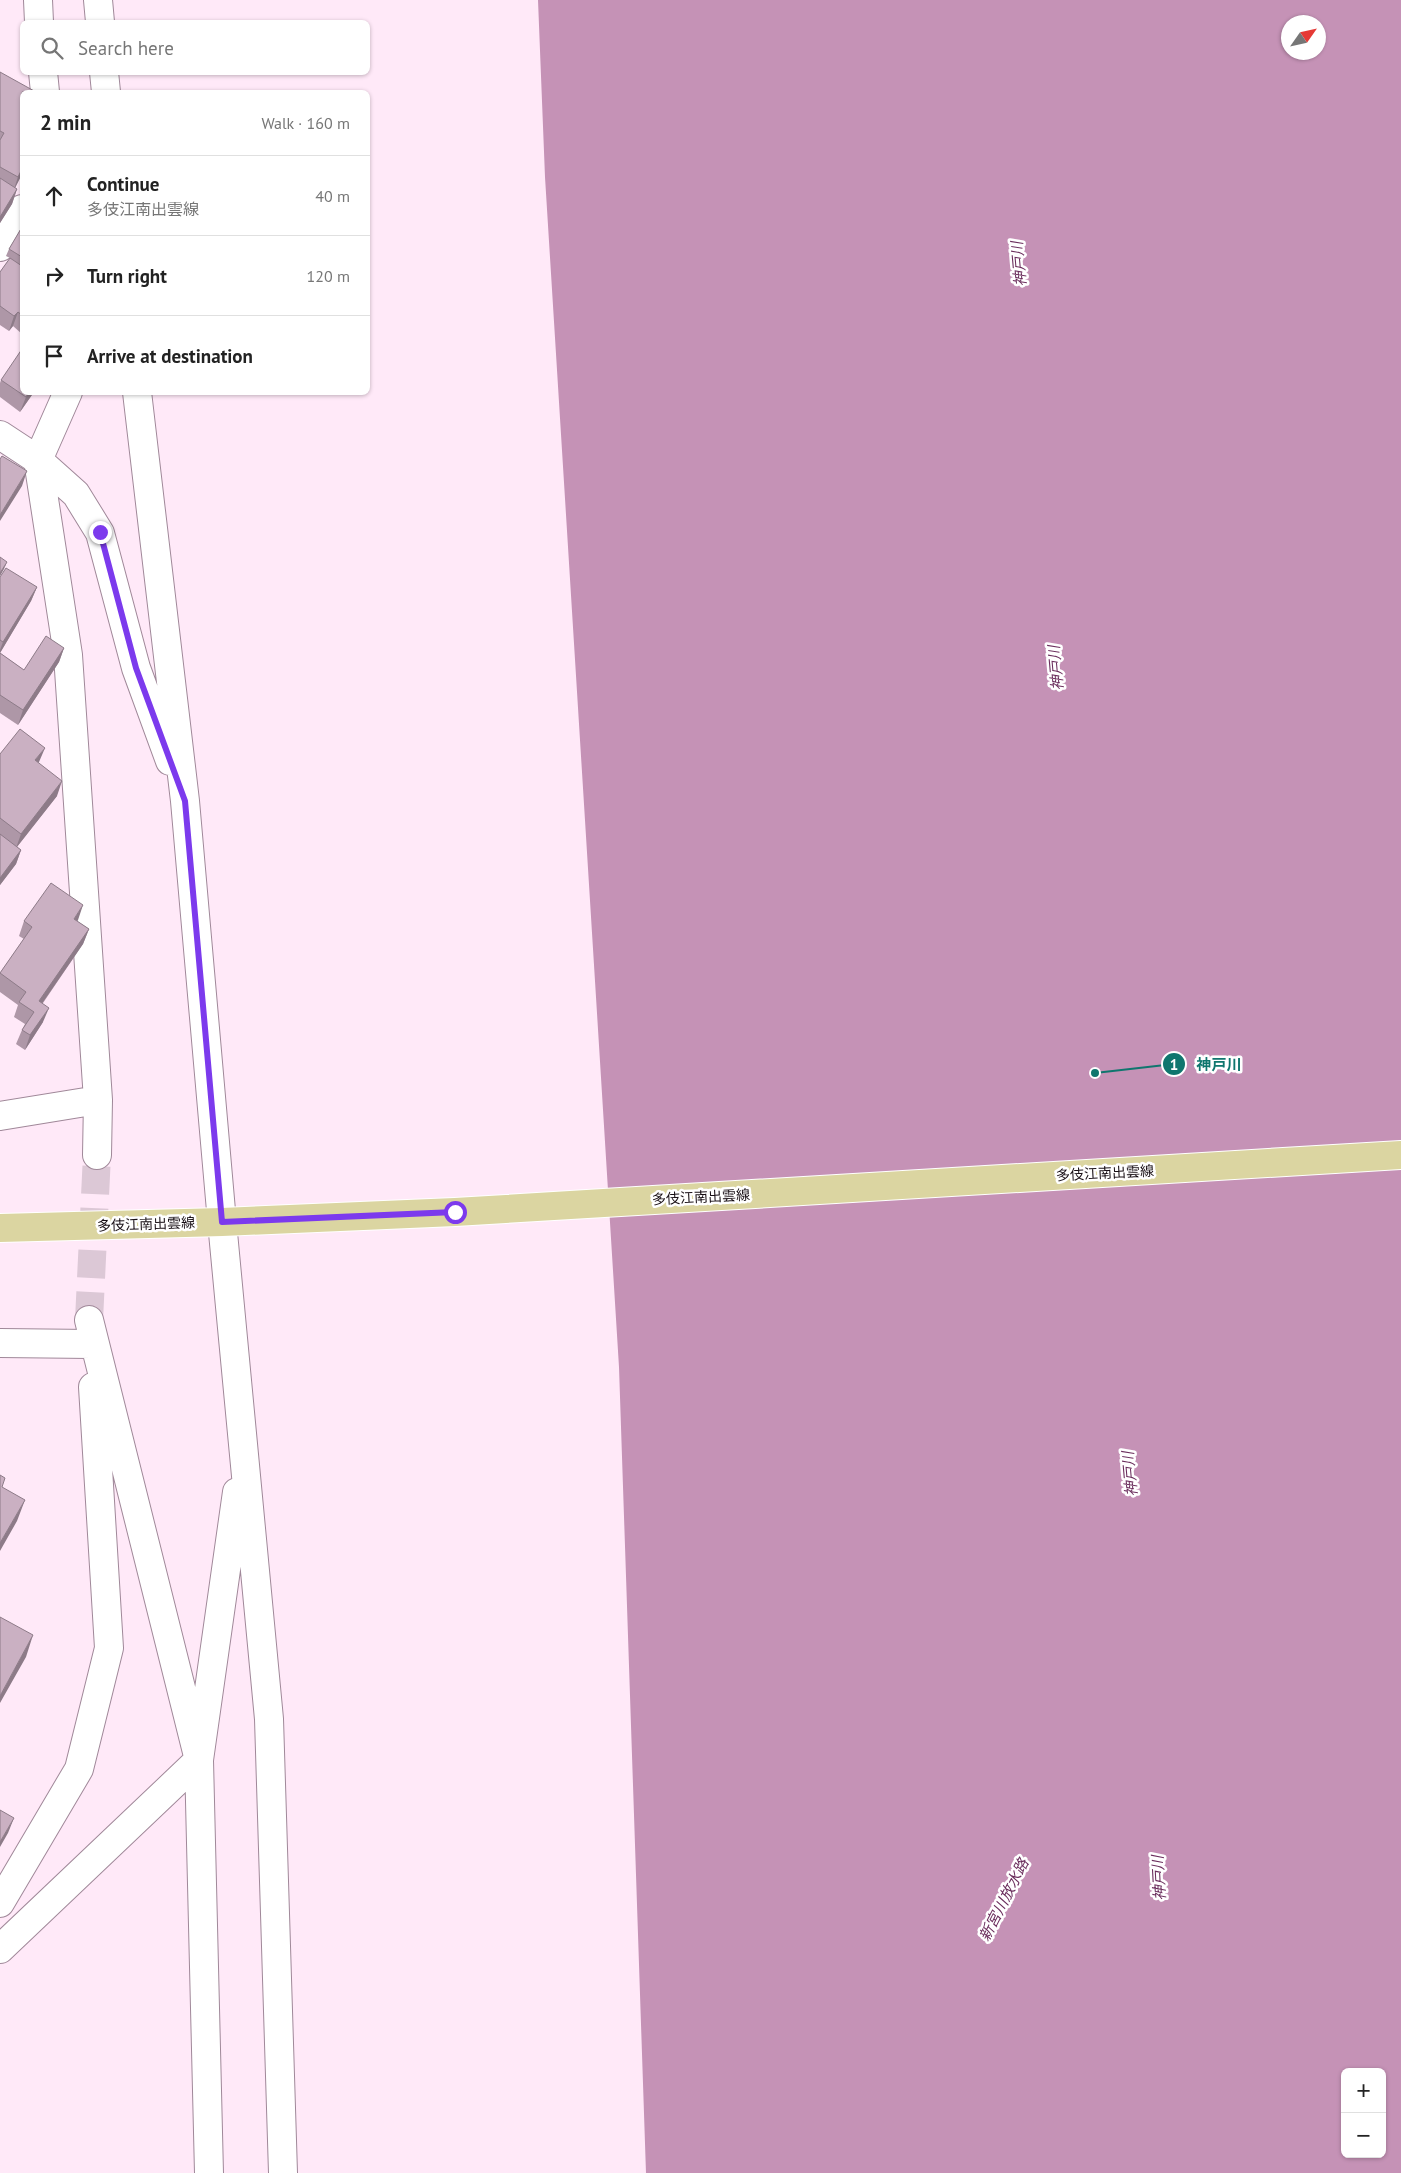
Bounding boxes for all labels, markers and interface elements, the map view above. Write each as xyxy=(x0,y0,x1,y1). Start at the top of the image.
north arrow xyxy=(1281,15,1326,60)
search box xyxy=(20,20,370,75)
icon: search xyxy=(38,34,66,62)
text: Search here xyxy=(78,36,174,60)
text: 2 min xyxy=(40,109,91,136)
text: Walk · 160 m xyxy=(261,113,350,133)
text: Continue xyxy=(87,172,159,196)
icon: ahead xyxy=(40,182,68,210)
text: 40 m xyxy=(315,186,350,206)
text: 多伎江南出雲線 xyxy=(87,199,199,219)
water label: 神戸川 xyxy=(1007,239,1030,287)
icon: right xyxy=(40,262,68,290)
text: Turn right xyxy=(87,264,167,288)
text: 120 m xyxy=(307,266,350,286)
icon: arrive xyxy=(40,342,68,370)
text: Arrive at destination xyxy=(87,344,253,368)
route end xyxy=(89,521,112,544)
water label: 神戸川 xyxy=(1044,643,1067,691)
callout: 神戸川 xyxy=(1162,1049,1252,1079)
text: 1 xyxy=(1170,1055,1178,1074)
text: 神戸川 xyxy=(1195,1055,1242,1074)
street label: 多伎江南出雲線 xyxy=(1056,1161,1154,1185)
street label: 多伎江南出雲線 xyxy=(652,1185,750,1209)
route start xyxy=(444,1201,467,1224)
street label: 多伎江南出雲線 xyxy=(97,1213,195,1235)
water label: 神戸川 xyxy=(1118,1449,1141,1497)
water label: 神戸川 xyxy=(1148,1853,1169,1901)
water label: 新宮川放水路 xyxy=(975,1854,1033,1944)
map controls xyxy=(1341,2068,1386,2158)
button: + xyxy=(1341,2068,1386,2113)
button: − xyxy=(1341,2113,1386,2158)

